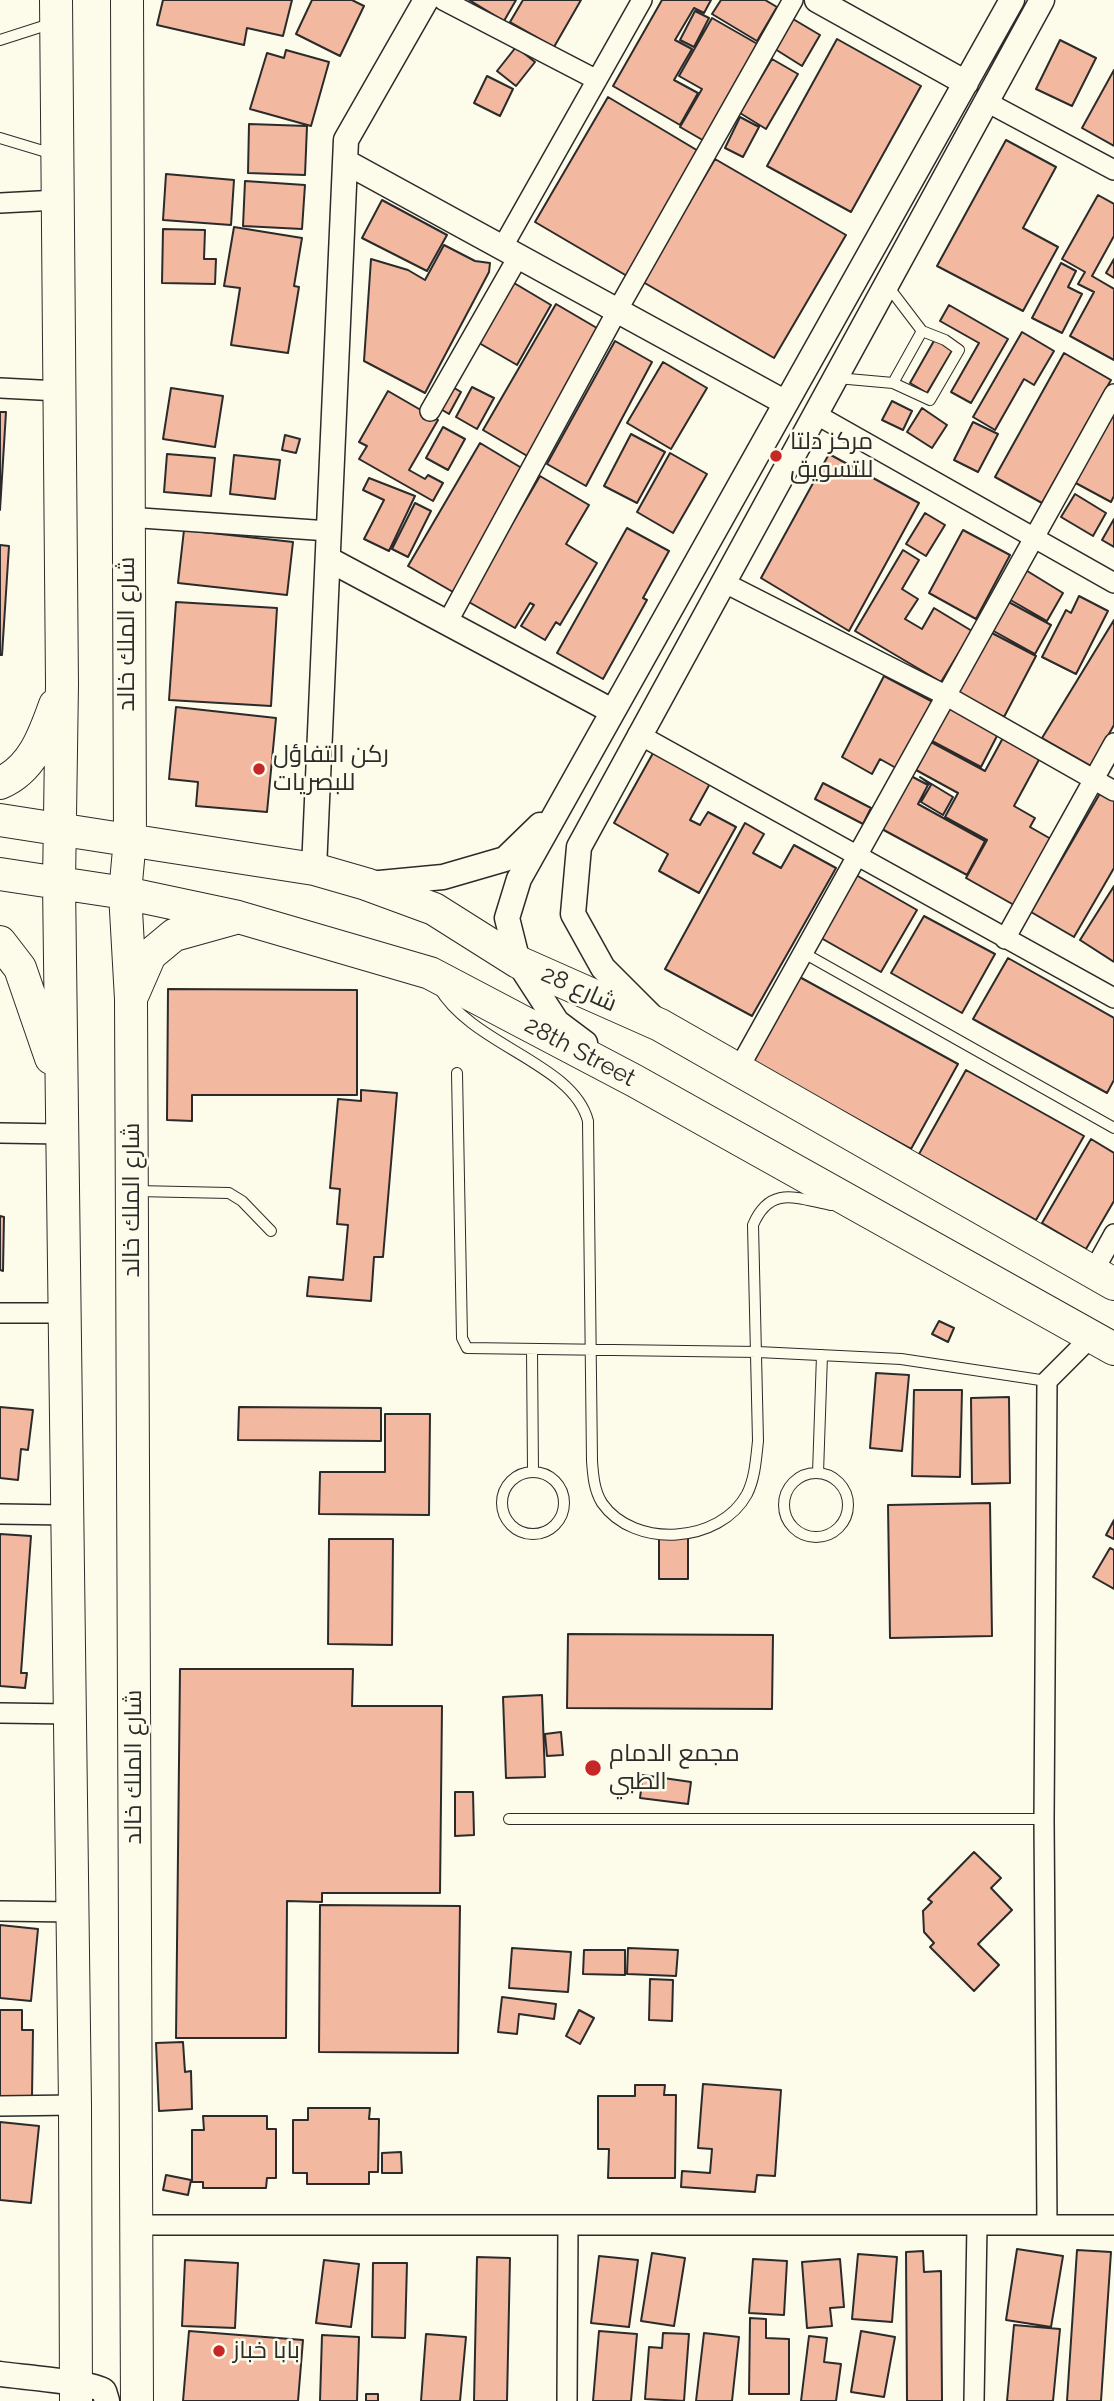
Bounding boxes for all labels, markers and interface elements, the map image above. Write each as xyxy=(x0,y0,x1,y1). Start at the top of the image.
place label: مركز دلتا للتسويق xyxy=(790,428,873,484)
marker: مركز دلتا للتسويق xyxy=(768,448,784,464)
street label: شارع الملك خالد xyxy=(113,557,141,711)
place label: ركن التفاؤل للبصريات xyxy=(273,741,389,797)
marker: ركن التفاؤل للبصريات xyxy=(251,761,267,777)
street label: شارع 28 xyxy=(537,960,621,1018)
street label: 28th Street xyxy=(520,1011,640,1093)
street label: شارع الملك خالد xyxy=(118,1123,146,1277)
street label: شارع الملك خالد xyxy=(120,1690,148,1844)
place label: مجمع الدمام الطبي xyxy=(609,1740,740,1796)
marker: مجمع الدمام الطبي xyxy=(583,1758,603,1778)
place label: بابا خباز xyxy=(233,2337,300,2365)
marker: بابا خباز xyxy=(211,2343,227,2359)

